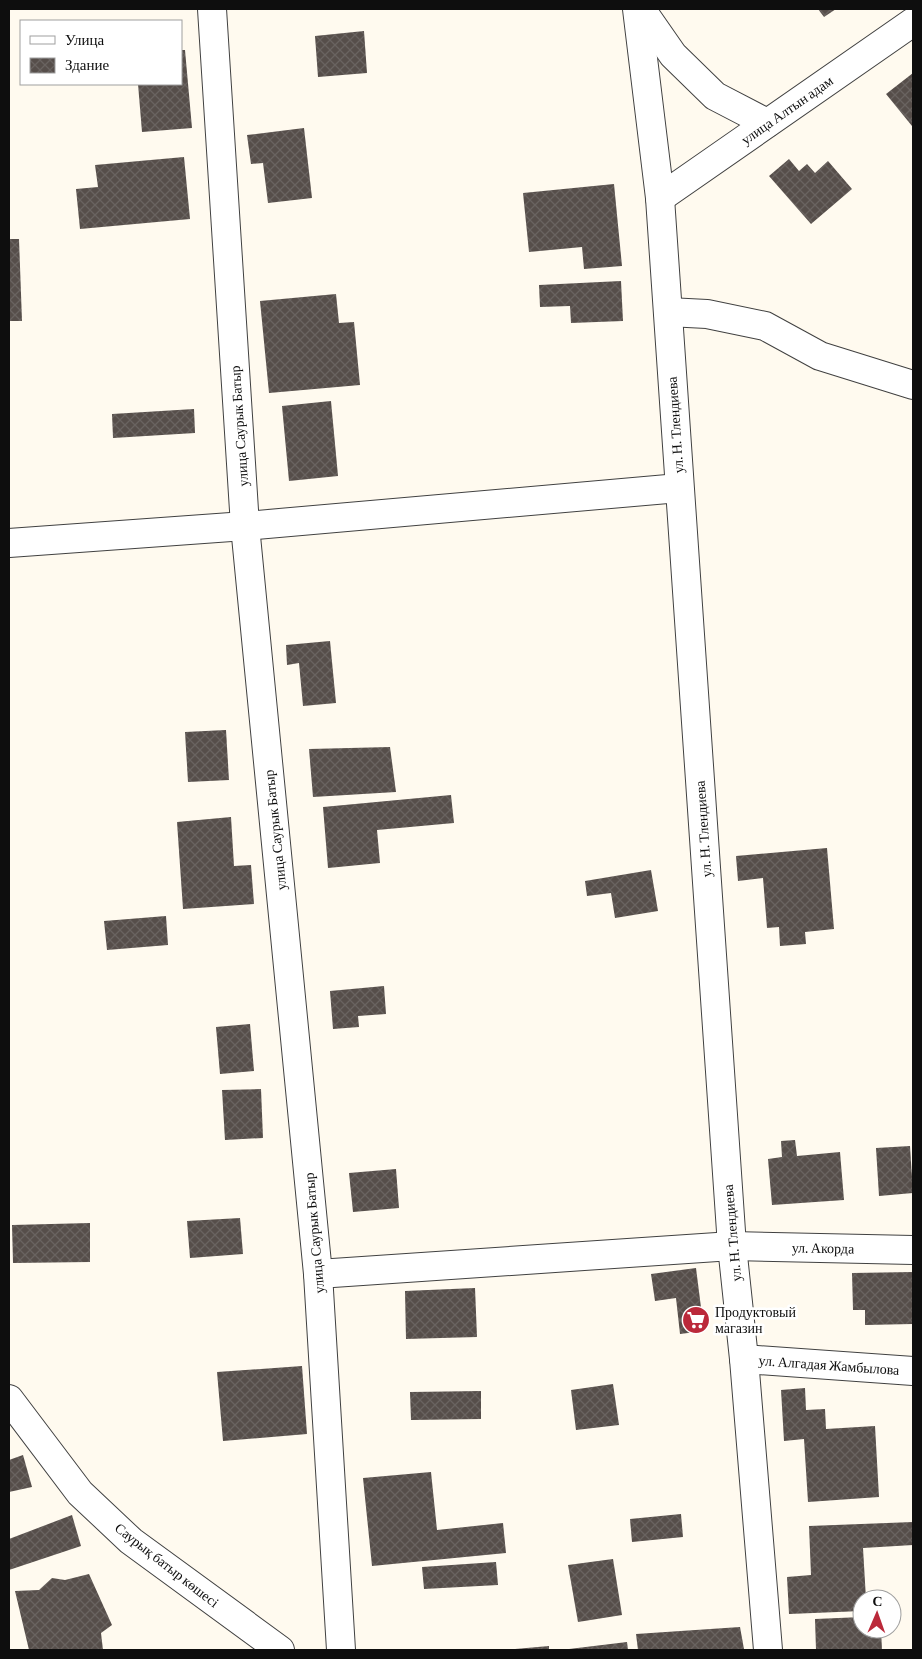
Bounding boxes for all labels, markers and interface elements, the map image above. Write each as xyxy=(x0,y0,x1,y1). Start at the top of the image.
legend xyxy=(20,20,182,85)
text: Улица xyxy=(65,32,104,48)
text: Здание xyxy=(65,57,109,73)
street label: улица Алтын адам xyxy=(738,72,836,148)
street label: улица Саурык Батыр xyxy=(227,365,251,487)
street label: ул. Н. Тлендиева xyxy=(664,375,686,474)
street label: улица Саурык Батыр xyxy=(261,769,289,891)
street label: ул. Н. Тлендиева xyxy=(692,779,714,878)
street label: улица Саурык Батыр xyxy=(301,1172,327,1294)
street label: ул. Н. Тлендиева xyxy=(720,1183,744,1282)
street label: ул. Акорда xyxy=(792,1239,855,1257)
place label: Продуктовый магазин xyxy=(715,1304,796,1336)
supermarket icon: Продуктовый магазин xyxy=(681,1305,711,1335)
street label: ул. Алгадая Жамбылова xyxy=(758,1352,901,1378)
street label: Саурық батыр көшесі xyxy=(112,1520,222,1610)
north arrow xyxy=(852,1589,902,1639)
text: С xyxy=(872,1593,883,1609)

